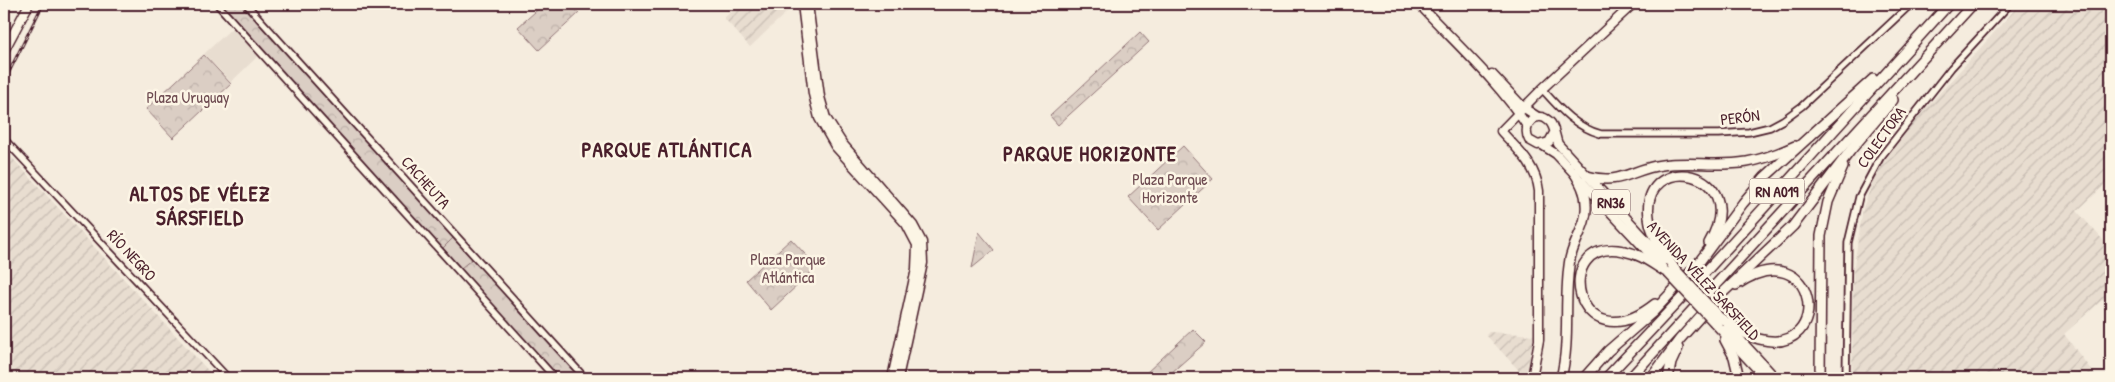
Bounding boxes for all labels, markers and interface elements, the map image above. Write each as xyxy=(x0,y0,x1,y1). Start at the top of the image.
park label: Plaza Uruguay xyxy=(147,86,230,108)
street label: COLECTORA xyxy=(1851,102,1911,172)
street label: PERÓN xyxy=(1719,104,1761,130)
district label: PARQUE ATLÁNTICA xyxy=(581,135,753,164)
district label: PARQUE HORIZONTE xyxy=(1003,139,1177,168)
street label: CACHEUTA xyxy=(396,151,456,213)
park label: Plaza Parque Horizonte xyxy=(1132,168,1208,208)
road number: RN A019 xyxy=(1750,178,1804,204)
district label: ALTOS DE VÉLEZ SÁRSFIELD xyxy=(130,179,270,232)
road number: RN36 xyxy=(1592,190,1630,214)
street label: AVENIDA VÉLEZ SARSFIELD xyxy=(1643,215,1766,345)
street label: RÍO NEGRO xyxy=(102,224,162,286)
park label: Plaza Parque Atlántica xyxy=(750,248,826,288)

